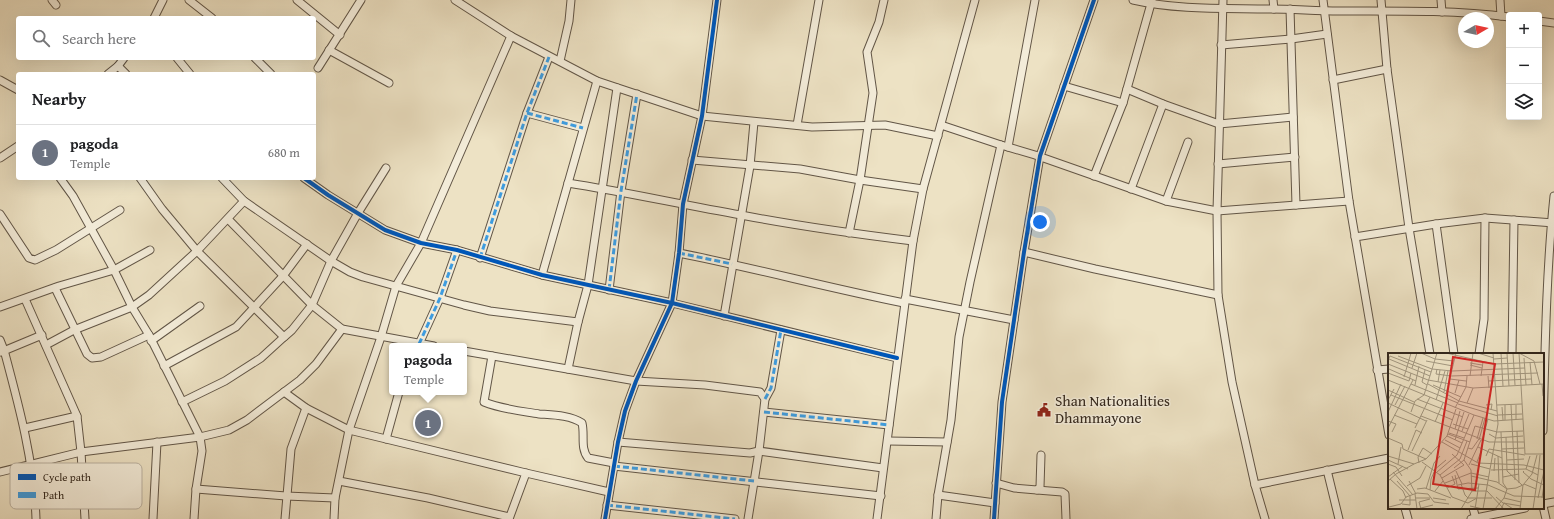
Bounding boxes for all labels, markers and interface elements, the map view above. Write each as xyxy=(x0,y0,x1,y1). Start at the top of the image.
north arrow xyxy=(1458,12,1494,48)
map controls xyxy=(1506,12,1542,120)
button: + xyxy=(1506,12,1542,48)
search box xyxy=(16,16,316,60)
icon: search xyxy=(30,27,52,49)
text: Search here xyxy=(62,28,136,49)
button: − xyxy=(1506,48,1542,84)
button: layers xyxy=(1506,84,1542,120)
text: Nearby xyxy=(32,86,86,111)
text: pagoda xyxy=(70,133,118,154)
text: 1 xyxy=(42,143,48,162)
text: 680 m xyxy=(268,143,300,162)
text: Temple xyxy=(70,154,110,173)
your location xyxy=(1030,212,1050,232)
popup xyxy=(389,343,467,395)
text: pagoda xyxy=(404,349,452,370)
inset map xyxy=(1388,353,1544,509)
text: Temple xyxy=(404,370,444,389)
place label: Shan Nationalities Dhammayone xyxy=(1055,390,1170,428)
public building icon: Shan Nationalities Dhammayone xyxy=(1036,402,1052,418)
pin: 1 xyxy=(415,408,441,438)
legend xyxy=(10,463,142,509)
text: Cycle path xyxy=(43,469,92,485)
text: Path xyxy=(43,487,65,503)

